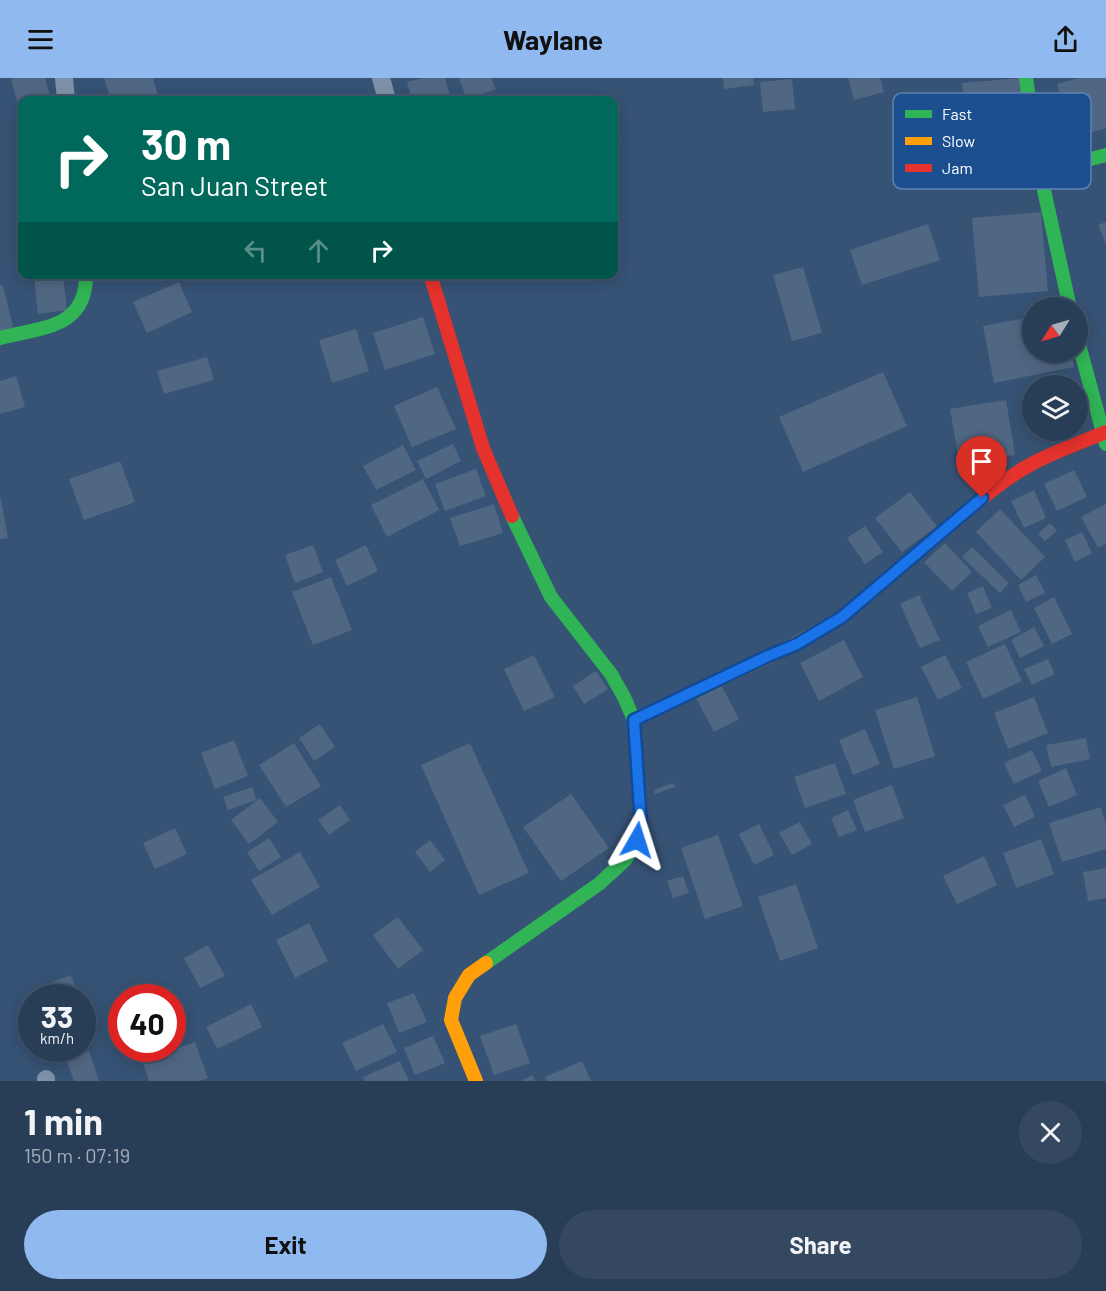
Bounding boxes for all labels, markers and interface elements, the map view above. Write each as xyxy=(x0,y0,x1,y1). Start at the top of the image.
icon: menu xyxy=(24,23,57,56)
text: Waylane xyxy=(503,23,603,55)
icon: share xyxy=(1049,23,1082,56)
legend xyxy=(893,93,1091,189)
text: Fast xyxy=(942,104,972,123)
text: 30 m xyxy=(141,118,231,168)
icon: right xyxy=(42,120,120,198)
text: Slow xyxy=(942,131,975,150)
text: Jam xyxy=(942,158,973,177)
text: San Juan Street xyxy=(141,169,328,201)
icon: left xyxy=(239,234,272,267)
icon: ahead xyxy=(302,234,335,267)
icon: right xyxy=(365,234,398,267)
north arrow xyxy=(1022,297,1088,363)
map controls xyxy=(1022,297,1088,441)
button: layers xyxy=(1022,375,1088,441)
pin xyxy=(956,436,1007,498)
icon: arrive xyxy=(965,445,998,478)
position arrow xyxy=(605,808,669,872)
speed limit sign: 40 xyxy=(108,984,186,1062)
text: 33 xyxy=(41,998,73,1034)
text: km/h xyxy=(40,1029,74,1047)
text: 1 min xyxy=(24,1099,103,1142)
button: close xyxy=(1019,1101,1082,1164)
text: 150 m · 07:19 xyxy=(24,1143,130,1167)
button: Exit xyxy=(24,1210,547,1279)
button: Share xyxy=(559,1210,1082,1279)

